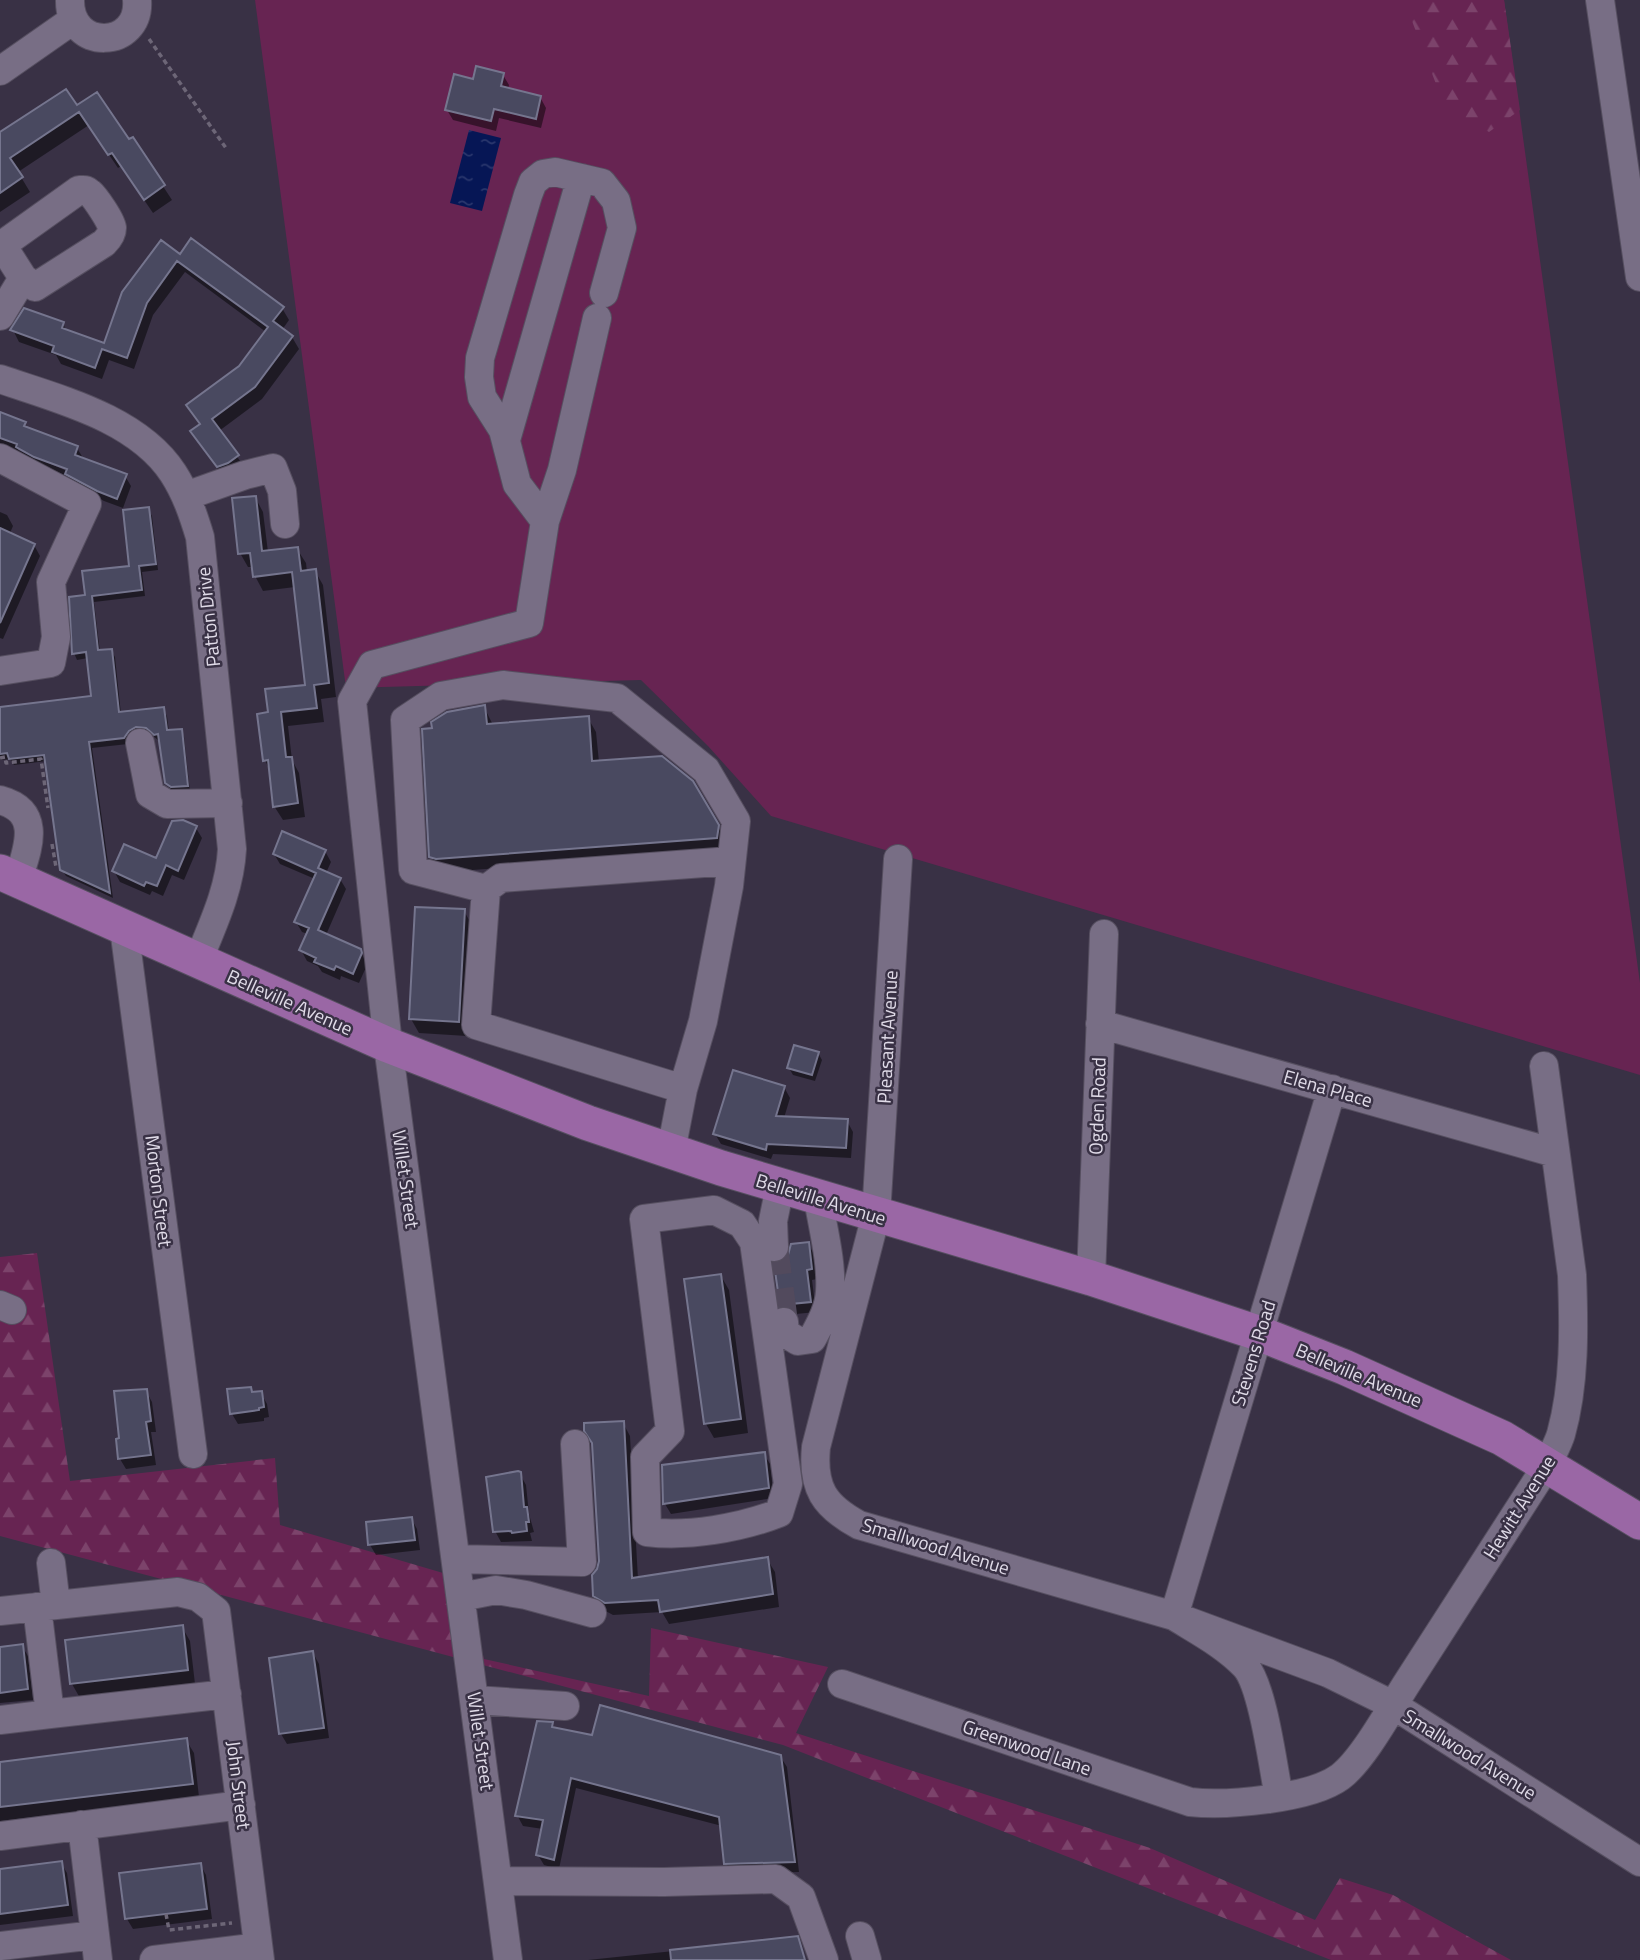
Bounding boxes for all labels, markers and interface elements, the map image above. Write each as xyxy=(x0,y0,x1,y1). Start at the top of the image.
street label: Patton Drive xyxy=(188,566,227,668)
street label: Belleville Avenue xyxy=(223,961,358,1042)
street label: Pleasant Avenue xyxy=(869,970,904,1104)
street label: Ogden Road xyxy=(1080,1057,1113,1155)
street label: Elena Place xyxy=(1280,1061,1376,1114)
street label: Willet Street xyxy=(385,1128,428,1230)
street label: Morton Street xyxy=(138,1133,181,1249)
street label: Belleville Avenue xyxy=(752,1165,890,1232)
street label: Stevens Road xyxy=(1223,1296,1282,1409)
street label: Belleville Avenue xyxy=(1291,1335,1427,1414)
street label: Hewitt Avenue xyxy=(1475,1449,1562,1564)
street label: Smallwood Avenue xyxy=(859,1509,1013,1582)
street label: Willet Street xyxy=(460,1690,503,1792)
street label: Smallwood Avenue xyxy=(1398,1701,1543,1806)
street label: Greenwood Lane xyxy=(959,1711,1095,1782)
street label: John Street xyxy=(220,1739,259,1831)

